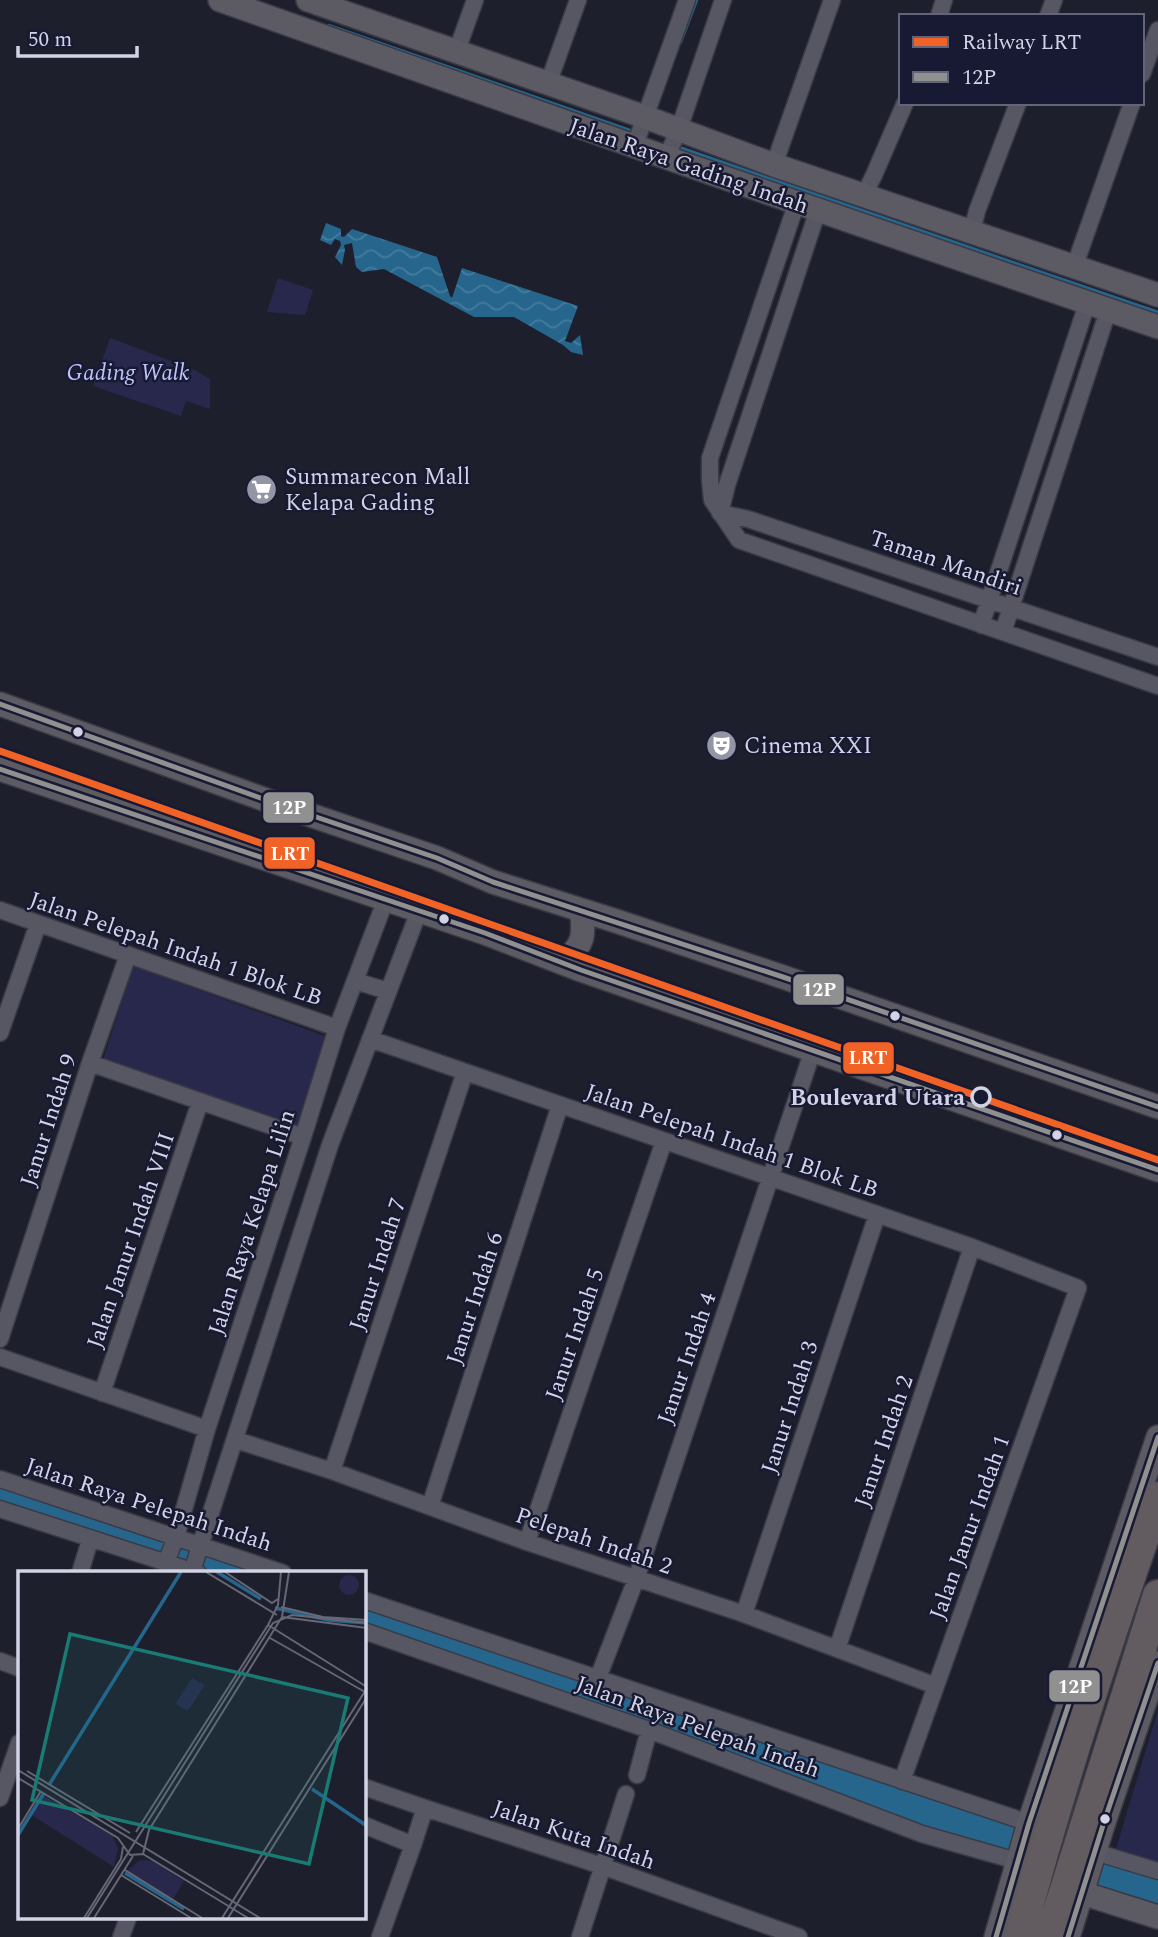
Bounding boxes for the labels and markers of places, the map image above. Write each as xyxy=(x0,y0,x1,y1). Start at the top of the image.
place label: Summarecon Mall Kelapa Gading xyxy=(285,460,470,521)
supermarket icon: Summarecon Mall Kelapa Gading xyxy=(245,472,279,506)
unlabelled marker xyxy=(71,725,85,739)
theatre icon: Cinema XXI xyxy=(704,728,738,762)
place label: Cinema XXI xyxy=(744,729,872,764)
unlabelled marker xyxy=(437,912,451,926)
unlabelled marker xyxy=(888,1009,902,1023)
place label: Boulevard Utara xyxy=(790,1081,965,1116)
marker: Boulevard Utara xyxy=(971,1087,991,1107)
unlabelled marker xyxy=(1050,1128,1064,1142)
unlabelled marker xyxy=(1098,1812,1112,1826)

